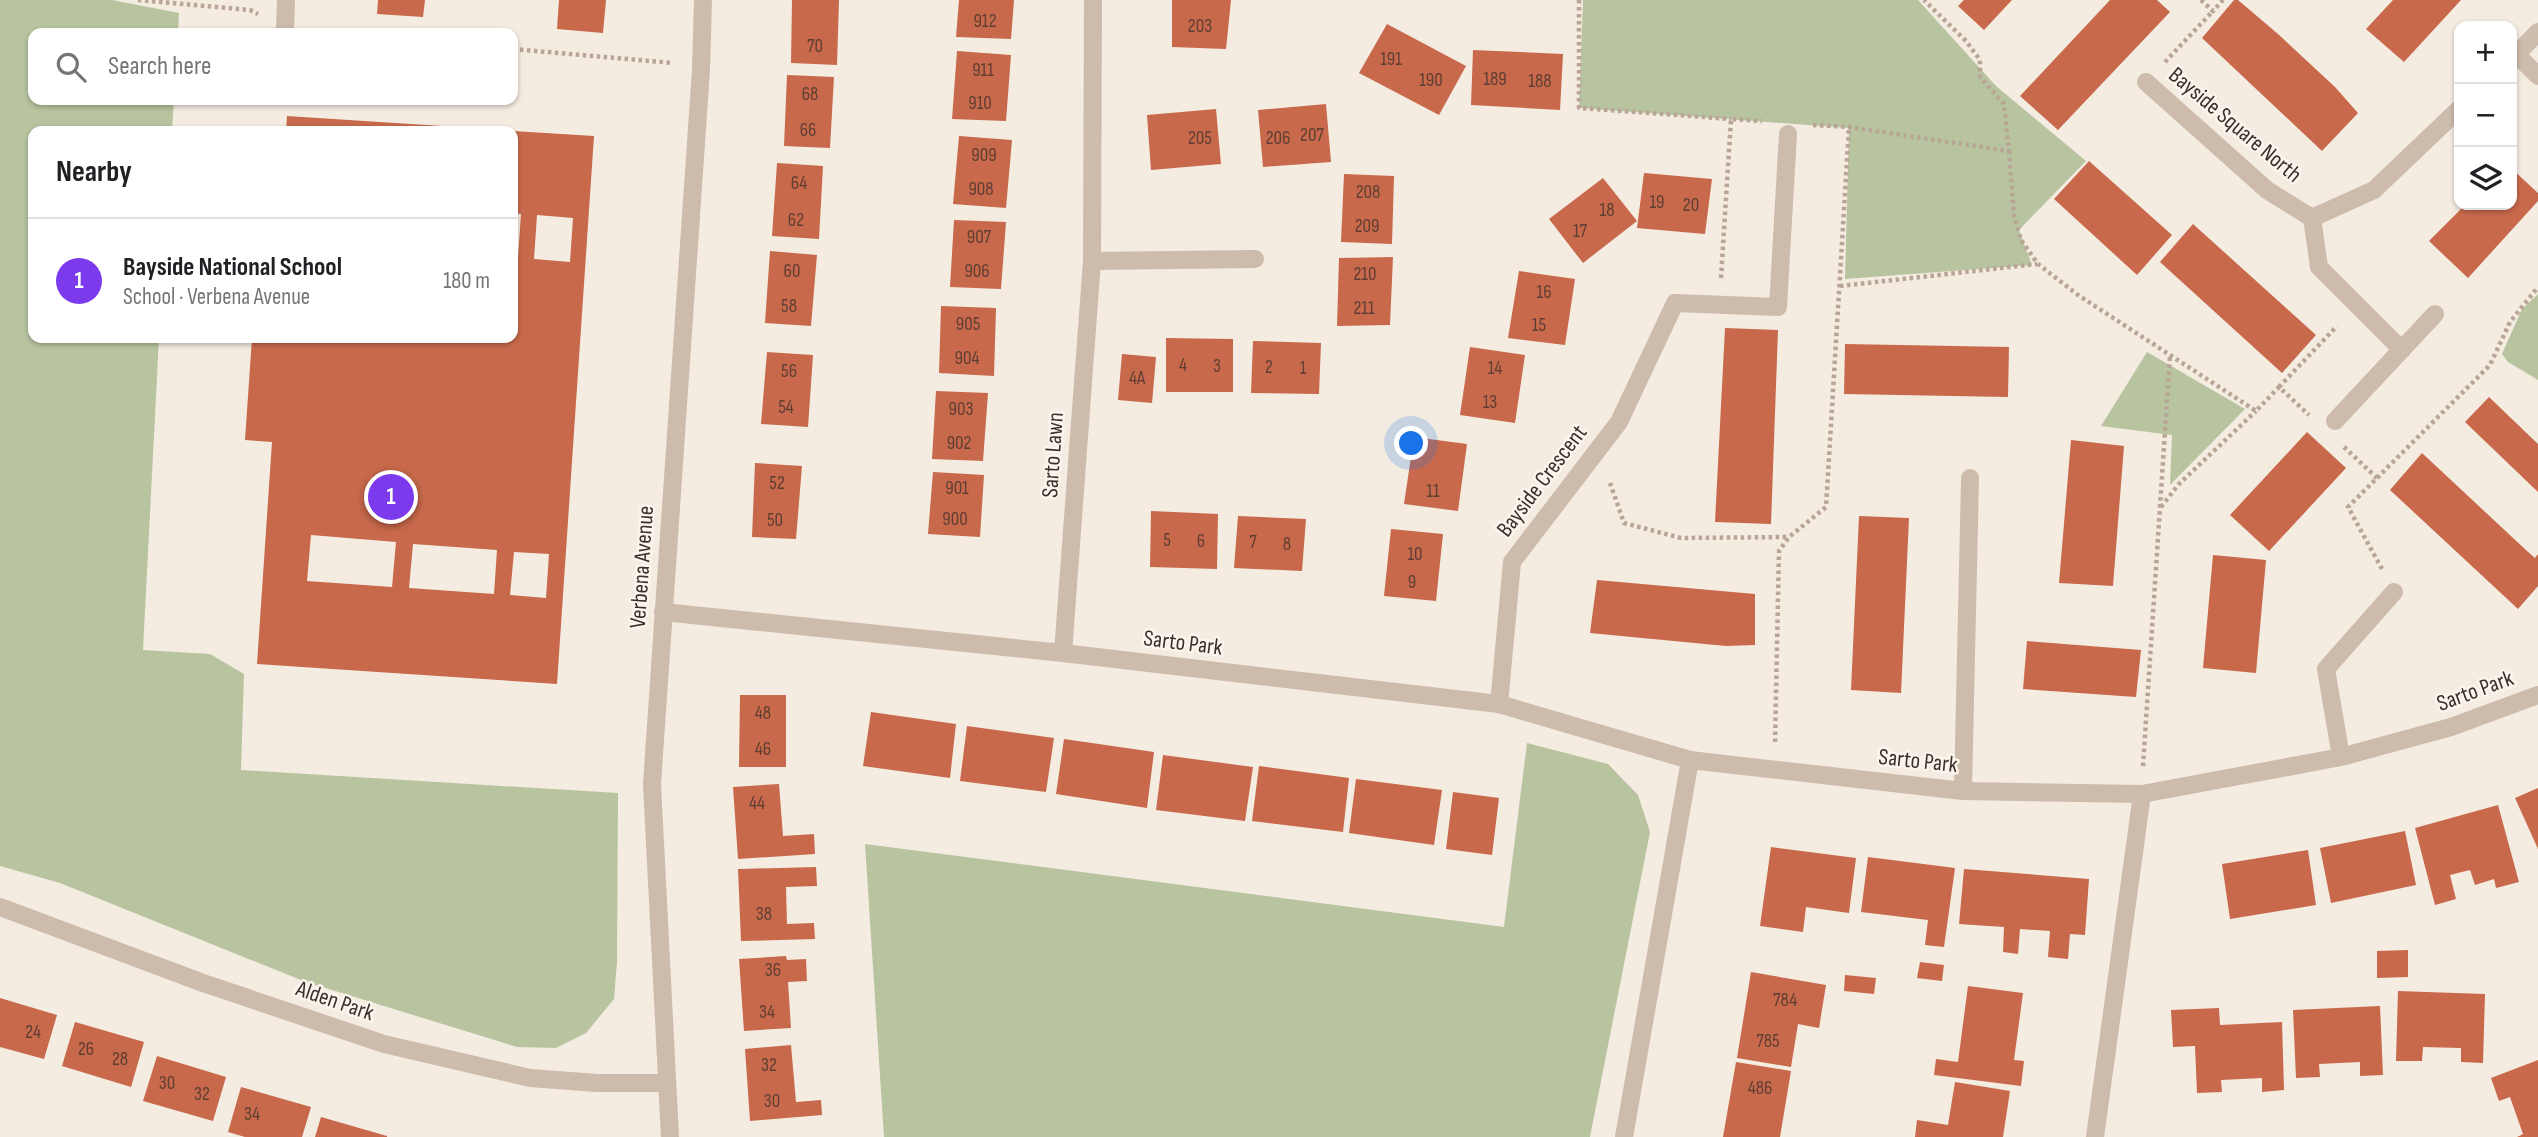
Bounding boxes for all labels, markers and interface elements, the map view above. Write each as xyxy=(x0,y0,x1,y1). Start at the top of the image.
house number: 912 xyxy=(973,10,997,33)
house number: 203 xyxy=(1188,15,1212,38)
map controls xyxy=(2454,21,2517,210)
button: + xyxy=(2454,21,2517,84)
search box xyxy=(28,28,518,105)
house number: 70 xyxy=(807,35,823,58)
icon: search xyxy=(52,48,90,86)
house number: 191 xyxy=(1380,48,1402,71)
text: Search here xyxy=(108,51,211,82)
house number: 911 xyxy=(972,59,994,82)
street label: Bayside Square North xyxy=(2163,61,2307,189)
house number: 189 xyxy=(1483,68,1507,91)
house number: 190 xyxy=(1419,69,1443,92)
house number: 188 xyxy=(1528,70,1552,93)
house number: 68 xyxy=(802,83,818,106)
button: − xyxy=(2454,84,2517,147)
house number: 910 xyxy=(968,92,992,115)
house number: 66 xyxy=(800,119,816,142)
house number: 207 xyxy=(1300,124,1324,147)
house number: 205 xyxy=(1188,127,1212,150)
house number: 206 xyxy=(1266,127,1290,150)
house number: 909 xyxy=(971,144,997,167)
button: layers xyxy=(2454,147,2517,210)
text: Nearby xyxy=(56,154,132,190)
house number: 64 xyxy=(791,172,807,195)
house number: 908 xyxy=(968,178,994,201)
house number: 208 xyxy=(1356,181,1380,204)
house number: 19 xyxy=(1649,191,1665,214)
house number: 20 xyxy=(1683,194,1699,217)
house number: 18 xyxy=(1600,199,1614,222)
house number: 62 xyxy=(788,209,804,232)
house number: 209 xyxy=(1355,215,1379,238)
house number: 17 xyxy=(1573,220,1588,243)
house number: 907 xyxy=(967,226,992,249)
text: Bayside National School xyxy=(123,252,342,283)
house number: 60 xyxy=(784,260,800,283)
house number: 906 xyxy=(964,260,990,283)
house number: 210 xyxy=(1353,263,1377,286)
text: 1 xyxy=(74,267,84,295)
text: 180 m xyxy=(443,267,490,295)
house number: 16 xyxy=(1537,281,1551,304)
text: School · Verbena Avenue xyxy=(123,283,310,311)
house number: 58 xyxy=(781,295,797,318)
house number: 211 xyxy=(1353,297,1375,320)
house number: 905 xyxy=(956,313,980,336)
house number: 15 xyxy=(1532,314,1546,337)
house number: 904 xyxy=(955,347,979,370)
house number: 4 xyxy=(1179,354,1187,377)
house number: 3 xyxy=(1213,355,1221,378)
house number: 2 xyxy=(1265,356,1273,379)
house number: 1 xyxy=(1300,357,1307,380)
house number: 14 xyxy=(1488,357,1502,380)
house number: 56 xyxy=(781,360,797,383)
house number: 4A xyxy=(1129,367,1146,390)
house number: 13 xyxy=(1483,391,1497,414)
house number: 54 xyxy=(778,396,794,419)
house number: 903 xyxy=(949,398,973,421)
street label: Sarto Lawn xyxy=(1036,411,1070,499)
street label: Bayside Crescent xyxy=(1491,419,1593,543)
your location xyxy=(1394,426,1428,460)
house number: 902 xyxy=(947,432,971,455)
pin: 1 xyxy=(368,471,414,523)
house number: 52 xyxy=(769,472,785,495)
house number: 901 xyxy=(945,477,969,500)
house number: 11 xyxy=(1426,480,1440,503)
street label: Verbena Avenue xyxy=(624,505,660,629)
house number: 900 xyxy=(942,508,968,531)
house number: 50 xyxy=(767,509,783,532)
house number: 5 xyxy=(1163,529,1171,552)
house number: 6 xyxy=(1197,530,1205,553)
house number: 7 xyxy=(1249,531,1257,554)
house number: 8 xyxy=(1283,533,1291,556)
house number: 10 xyxy=(1407,543,1423,566)
house number: 9 xyxy=(1408,571,1416,594)
street label: Sarto Park xyxy=(1142,624,1224,662)
street label: Sarto Park xyxy=(2433,664,2517,718)
house number: 48 xyxy=(755,702,771,725)
house number: 46 xyxy=(755,738,771,761)
street label: Sarto Park xyxy=(1877,743,1959,779)
house number: 44 xyxy=(749,792,765,815)
house number: 38 xyxy=(756,903,772,926)
house number: 36 xyxy=(765,959,781,982)
street label: Alden Park xyxy=(291,974,378,1027)
house number: 784 xyxy=(1773,989,1797,1012)
house number: 34 xyxy=(759,1001,775,1024)
house number: 24 xyxy=(25,1021,41,1044)
house number: 785 xyxy=(1756,1030,1780,1053)
house number: 26 xyxy=(78,1038,94,1061)
house number: 28 xyxy=(112,1048,128,1071)
house number: 32 xyxy=(761,1054,777,1077)
house number: 30 xyxy=(159,1072,175,1095)
house number: 486 xyxy=(1748,1077,1772,1100)
house number: 32 xyxy=(194,1083,210,1106)
house number: 30 xyxy=(764,1090,780,1113)
house number: 34 xyxy=(244,1103,260,1126)

